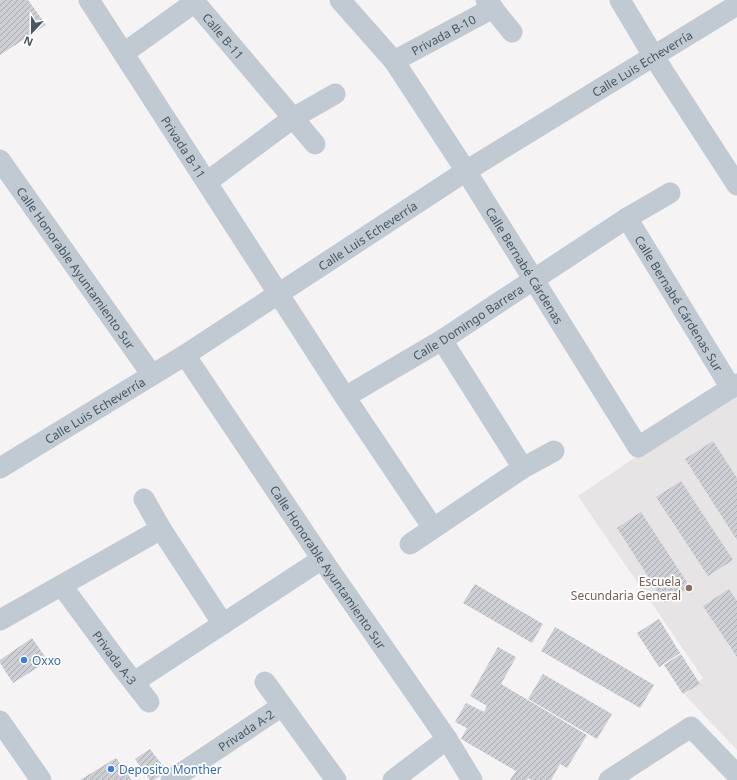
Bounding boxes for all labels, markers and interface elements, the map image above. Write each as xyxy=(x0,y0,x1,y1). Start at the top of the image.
street label: Calle B-11 xyxy=(199,9,248,63)
street label: Privada B-10 xyxy=(408,10,479,59)
north arrow xyxy=(12,12,52,52)
street label: Calle Luis Echeverría xyxy=(588,26,696,101)
text: N xyxy=(21,33,35,50)
street label: Privada B-11 xyxy=(157,113,210,181)
street label: Calle Honorable Ayuntamiento Sur xyxy=(13,183,139,352)
street label: Calle Luis Echeverría xyxy=(315,197,420,274)
street label: Calle Bernabé Cárdenas xyxy=(482,204,568,327)
street label: Calle Bernabé Cárdenas Sur xyxy=(631,232,727,375)
street label: Calle Domingo Barrera xyxy=(409,280,527,364)
street label: Calle Luis Echeverría xyxy=(41,373,148,447)
street label: Calle Honorable Ayuntamiento Sur xyxy=(266,482,391,652)
place label: Escuela Secundaria General xyxy=(571,573,681,604)
marker: Escuela Secundaria General xyxy=(684,583,694,593)
street label: Privada A-3 xyxy=(89,627,141,688)
place label: Oxxo xyxy=(32,652,61,669)
marker: Oxxo xyxy=(19,655,29,665)
street label: Privada A-2 xyxy=(215,705,277,755)
place label: Deposito Monther xyxy=(119,761,222,778)
marker: Deposito Monther xyxy=(106,764,116,774)

